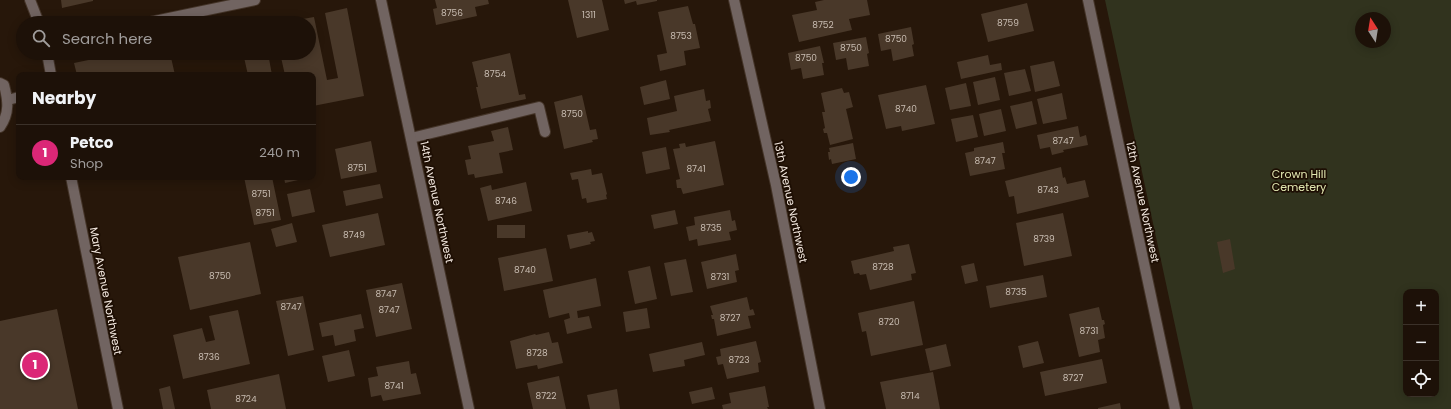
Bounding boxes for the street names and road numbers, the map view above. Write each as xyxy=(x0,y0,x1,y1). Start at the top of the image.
street label: 14th Avenue Northwest xyxy=(416,140,458,264)
street label: 13th Avenue Northwest xyxy=(770,140,812,264)
street label: 12th Avenue Northwest xyxy=(1122,140,1164,264)
street label: Mary Avenue Northwest xyxy=(86,226,126,356)

